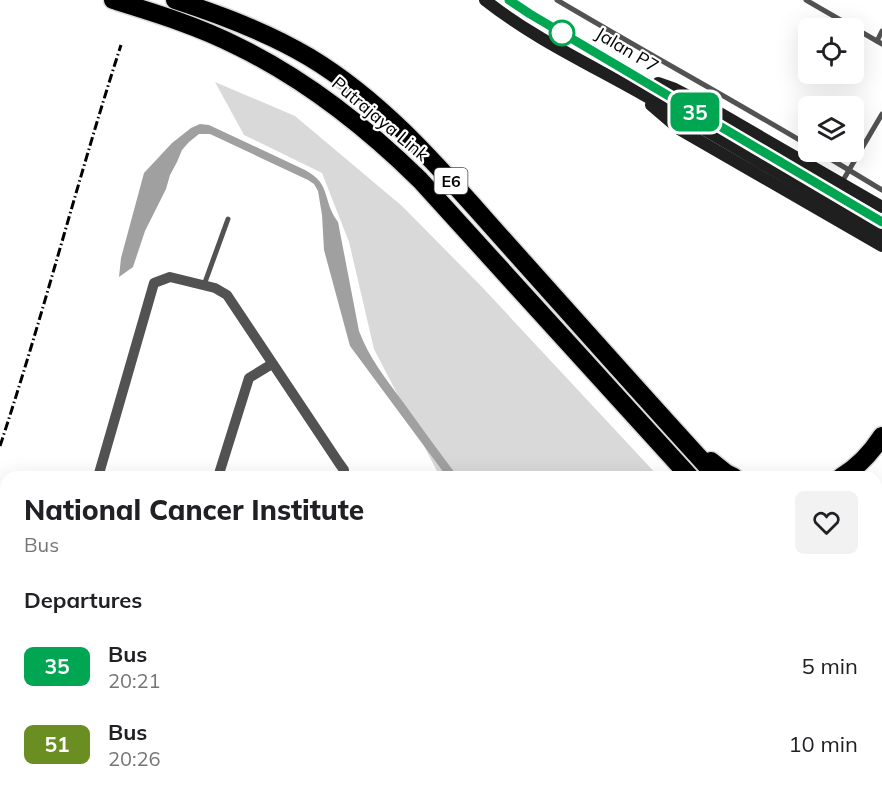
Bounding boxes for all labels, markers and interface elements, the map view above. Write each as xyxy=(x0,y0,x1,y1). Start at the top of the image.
map controls xyxy=(798,18,864,162)
button: locate xyxy=(798,18,864,84)
unlabelled marker xyxy=(549,20,575,46)
street label: Jalan P7 xyxy=(592,22,663,77)
street label: Putrajaya Link xyxy=(327,71,434,166)
line badge: 35 xyxy=(668,92,722,132)
button: layers xyxy=(798,96,864,162)
text: 35 xyxy=(682,99,708,125)
road number: E6 xyxy=(434,168,468,194)
button: heart xyxy=(795,491,858,554)
text: National Cancer Institute xyxy=(24,492,364,527)
text: Bus xyxy=(24,532,59,557)
text: Departures xyxy=(24,586,142,614)
text: Bus xyxy=(108,640,147,668)
text: 5 min xyxy=(802,652,858,680)
text: 35 xyxy=(44,653,70,679)
text: 20:21 xyxy=(108,668,161,693)
text: Bus xyxy=(108,718,147,746)
text: 10 min xyxy=(788,730,858,758)
text: 51 xyxy=(44,731,70,757)
text: 20:26 xyxy=(108,746,161,771)

